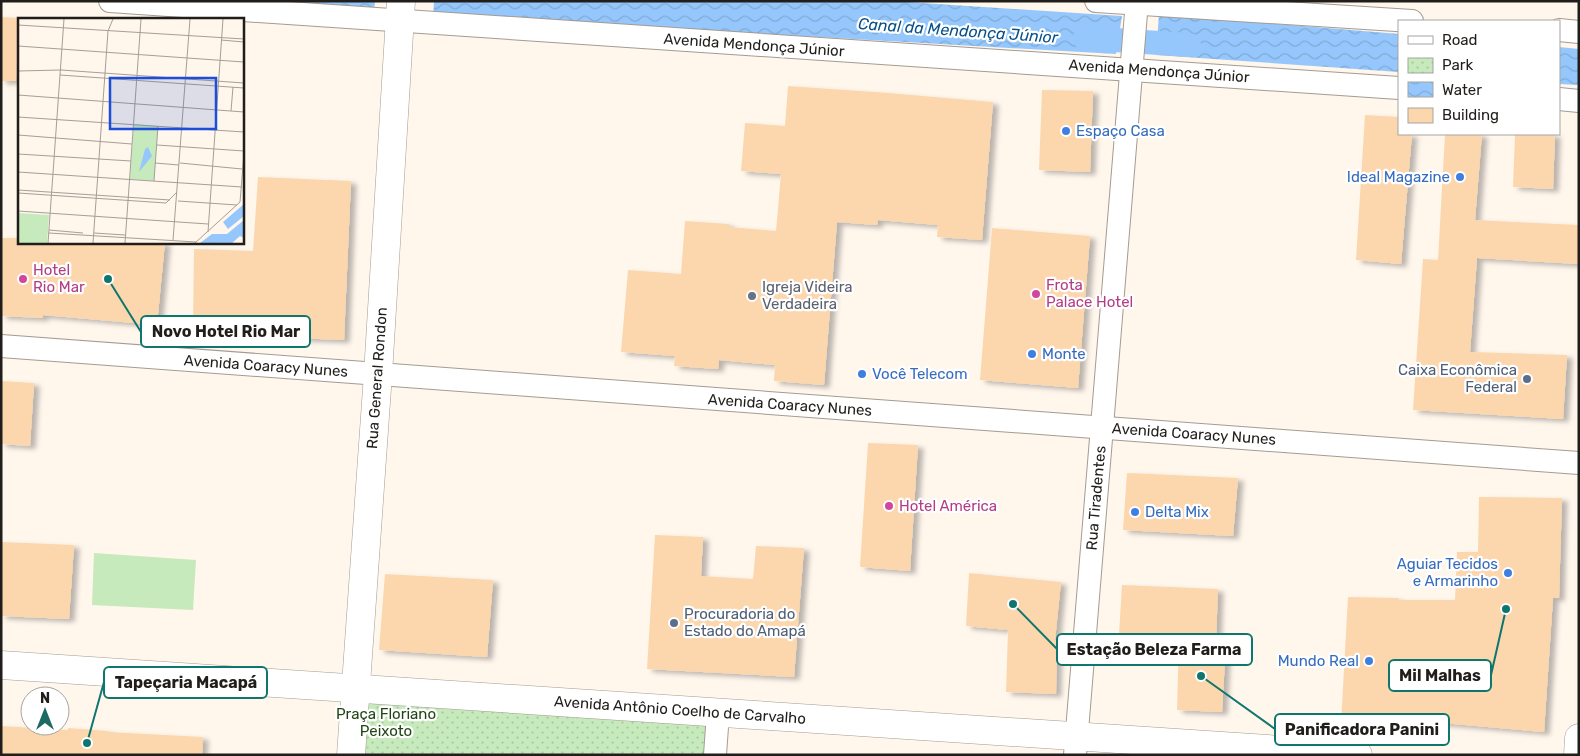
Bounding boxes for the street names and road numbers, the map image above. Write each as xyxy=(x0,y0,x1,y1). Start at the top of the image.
street label: Avenida Mendonça Júnior xyxy=(663,30,845,60)
street label: Avenida Mendonça Júnior xyxy=(1068,56,1250,86)
street label: Rua General Rondon xyxy=(363,306,391,450)
street label: Avenida Coaracy Nunes xyxy=(183,351,349,381)
street label: Avenida Coaracy Nunes xyxy=(707,390,873,420)
street label: Avenida Coaracy Nunes xyxy=(1111,419,1277,449)
street label: Rua Tiradentes xyxy=(1082,445,1110,551)
street label: Avenida Antônio Coelho de Carvalho xyxy=(553,692,807,728)

